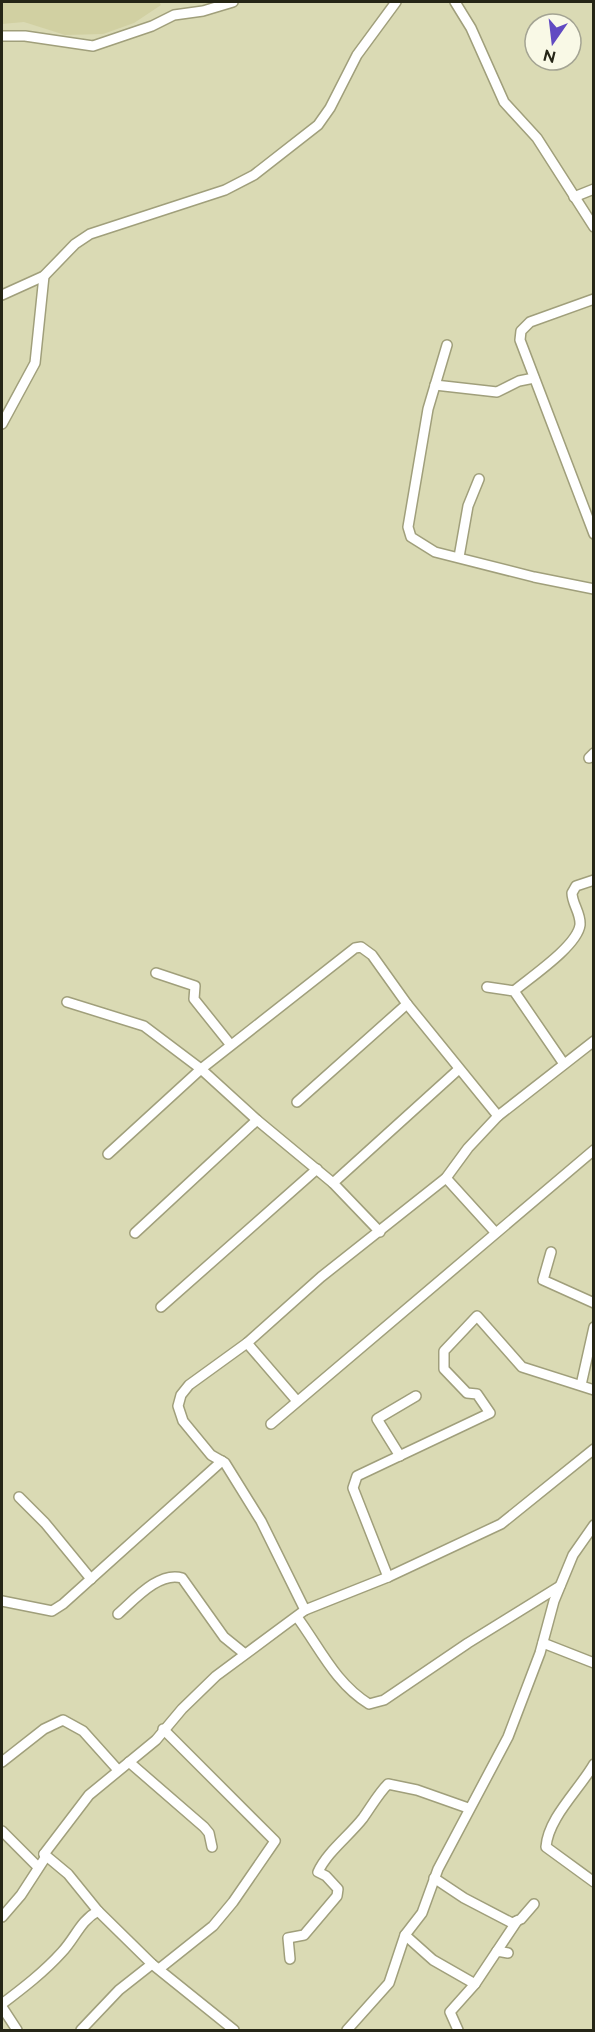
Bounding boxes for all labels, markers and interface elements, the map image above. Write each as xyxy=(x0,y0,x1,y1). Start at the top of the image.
north arrow xyxy=(523,12,583,72)
text: N xyxy=(541,45,558,67)

